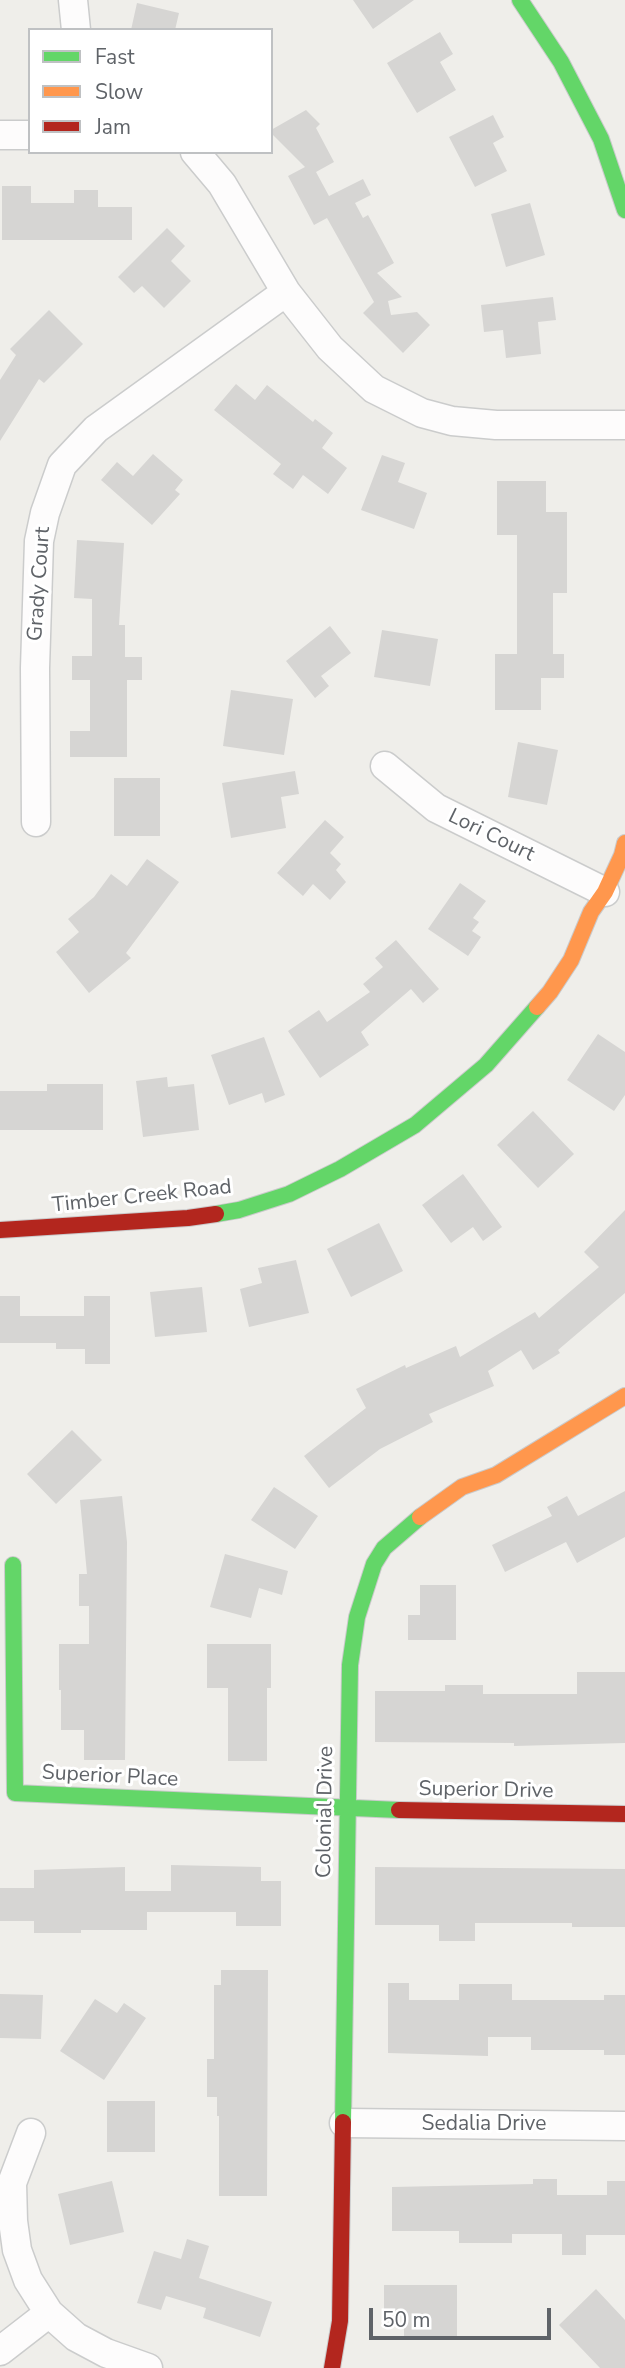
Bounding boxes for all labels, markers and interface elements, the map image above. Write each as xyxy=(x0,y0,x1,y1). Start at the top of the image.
legend xyxy=(28,28,273,154)
text: Fast xyxy=(95,43,135,71)
text: Slow xyxy=(95,78,143,106)
text: Jam xyxy=(95,113,131,141)
street label: Grady Court xyxy=(23,526,57,642)
street label: Lori Court xyxy=(444,804,538,868)
street label: Timber Creek Road xyxy=(51,1175,233,1219)
street label: Colonial Drive xyxy=(312,1746,340,1878)
street label: Superior Place xyxy=(41,1761,179,1793)
street label: Superior Drive xyxy=(418,1777,554,1805)
street label: Sedalia Drive xyxy=(422,2112,546,2138)
scale bar xyxy=(373,2294,555,2338)
text: 50 m xyxy=(382,2306,431,2334)

